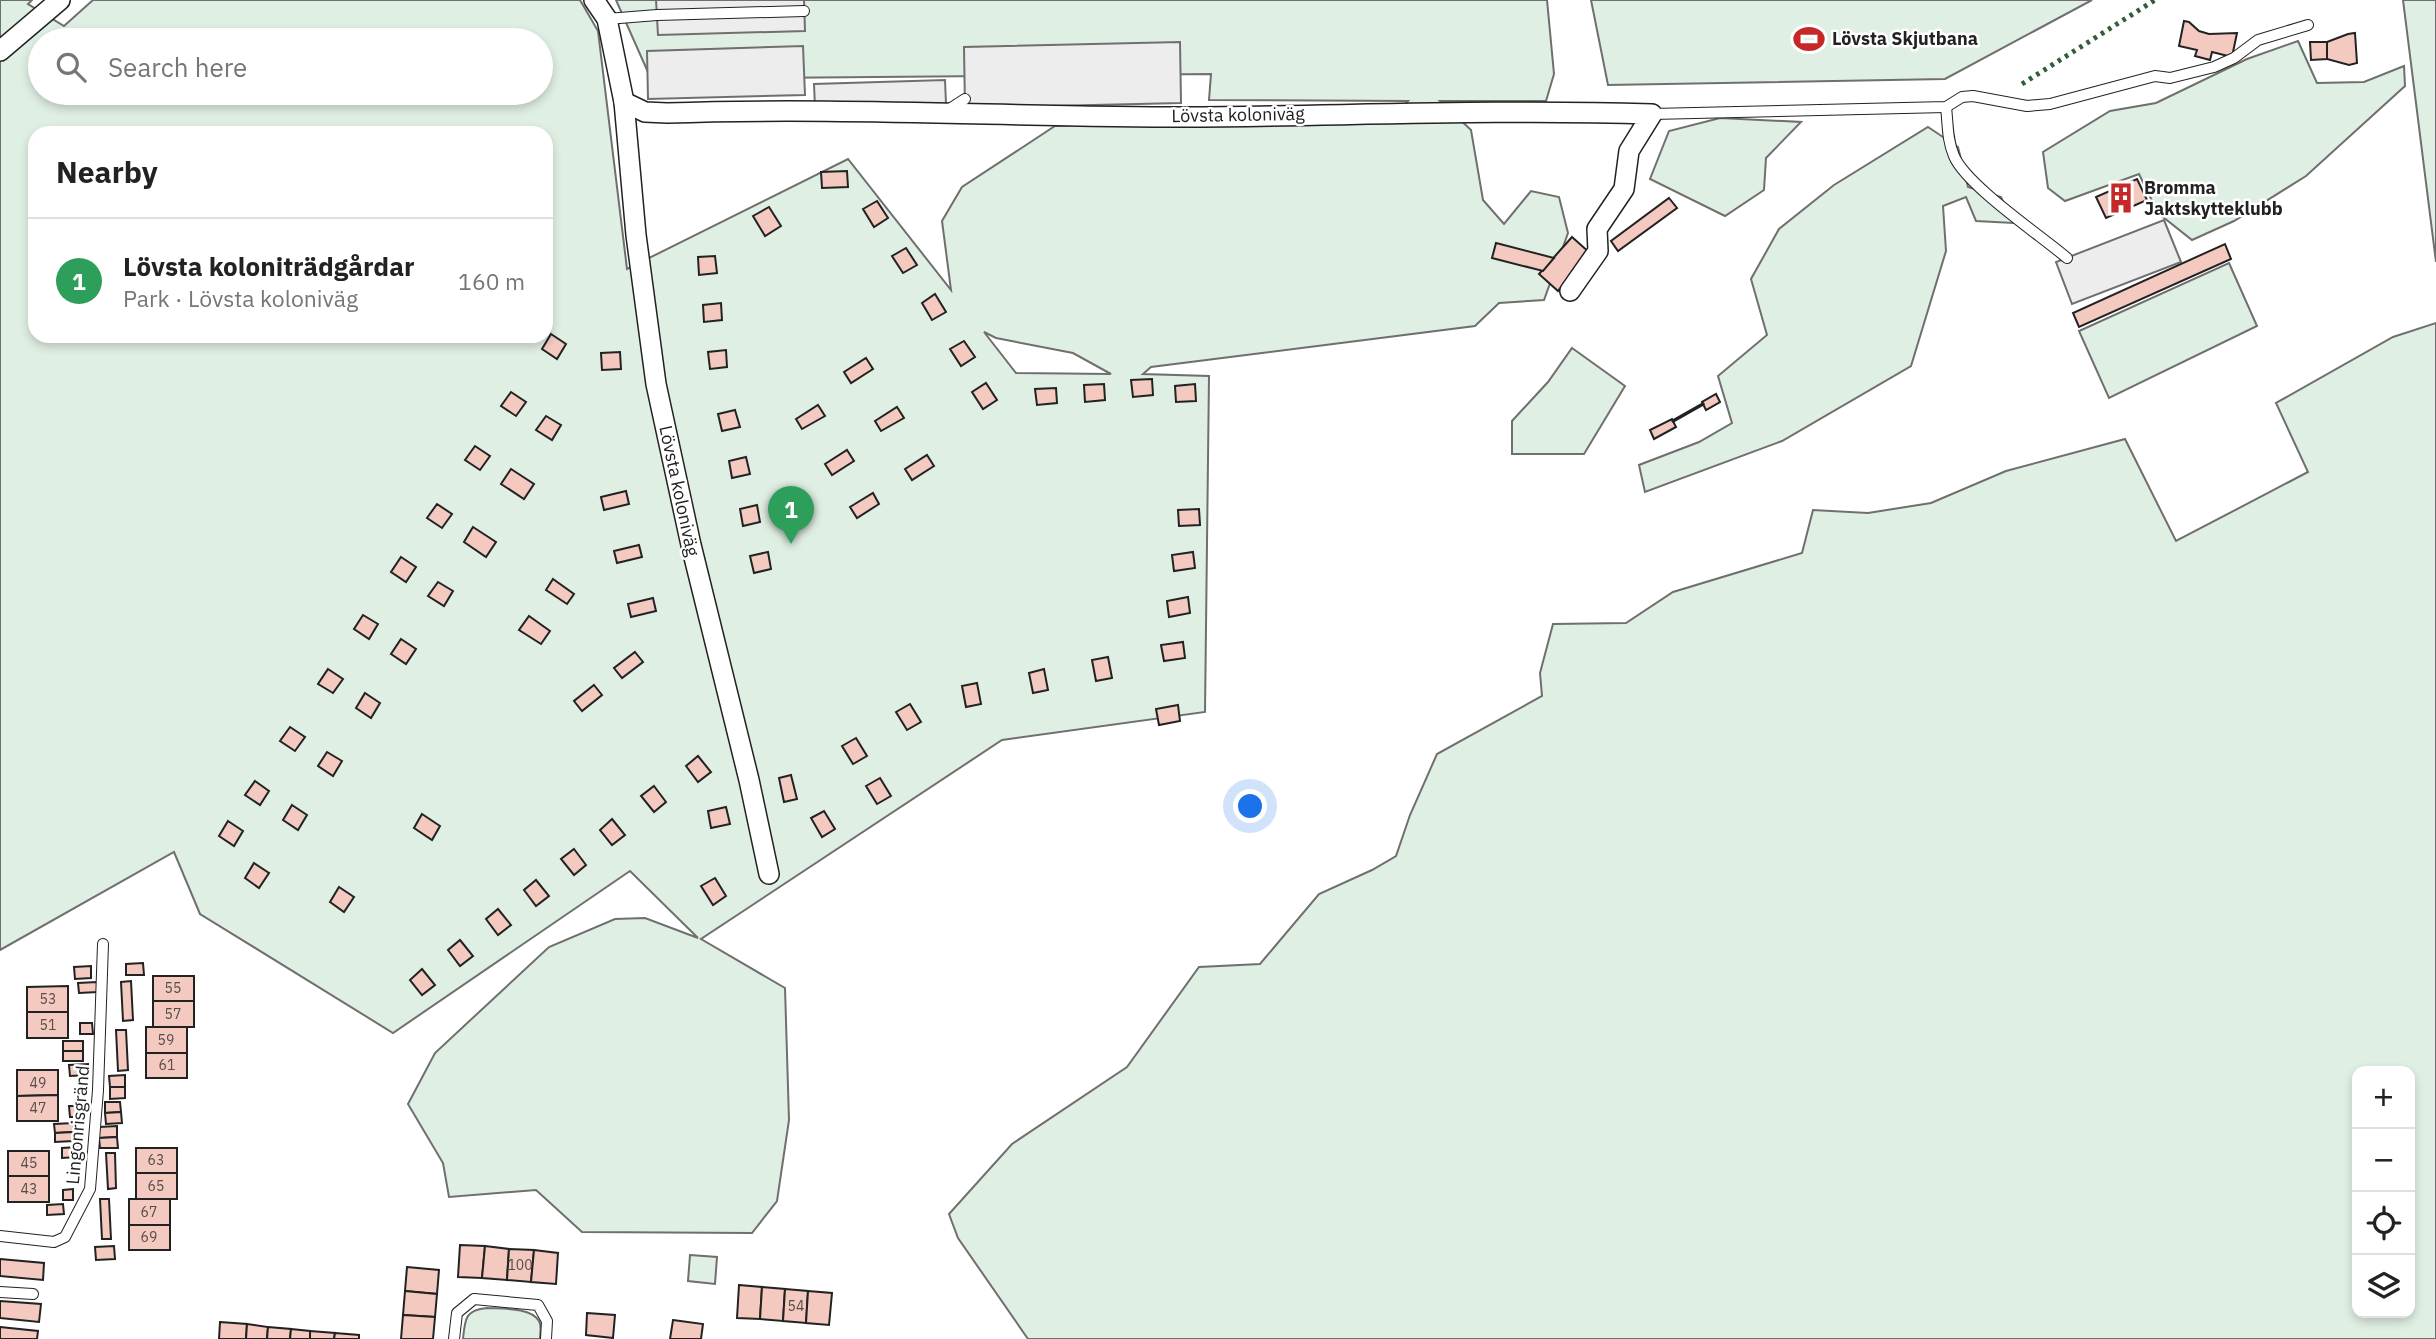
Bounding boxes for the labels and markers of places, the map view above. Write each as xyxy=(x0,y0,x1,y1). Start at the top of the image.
sports icon: Lövsta Skjutbana xyxy=(1792,22,1826,56)
place label: Lövsta Skjutbana xyxy=(1832,27,1978,50)
place label: Bromma Jaktskytteklubb xyxy=(2144,176,2283,220)
building icon: Bromma Jaktskytteklubb xyxy=(2104,181,2138,215)
pin: 1 xyxy=(768,486,814,544)

